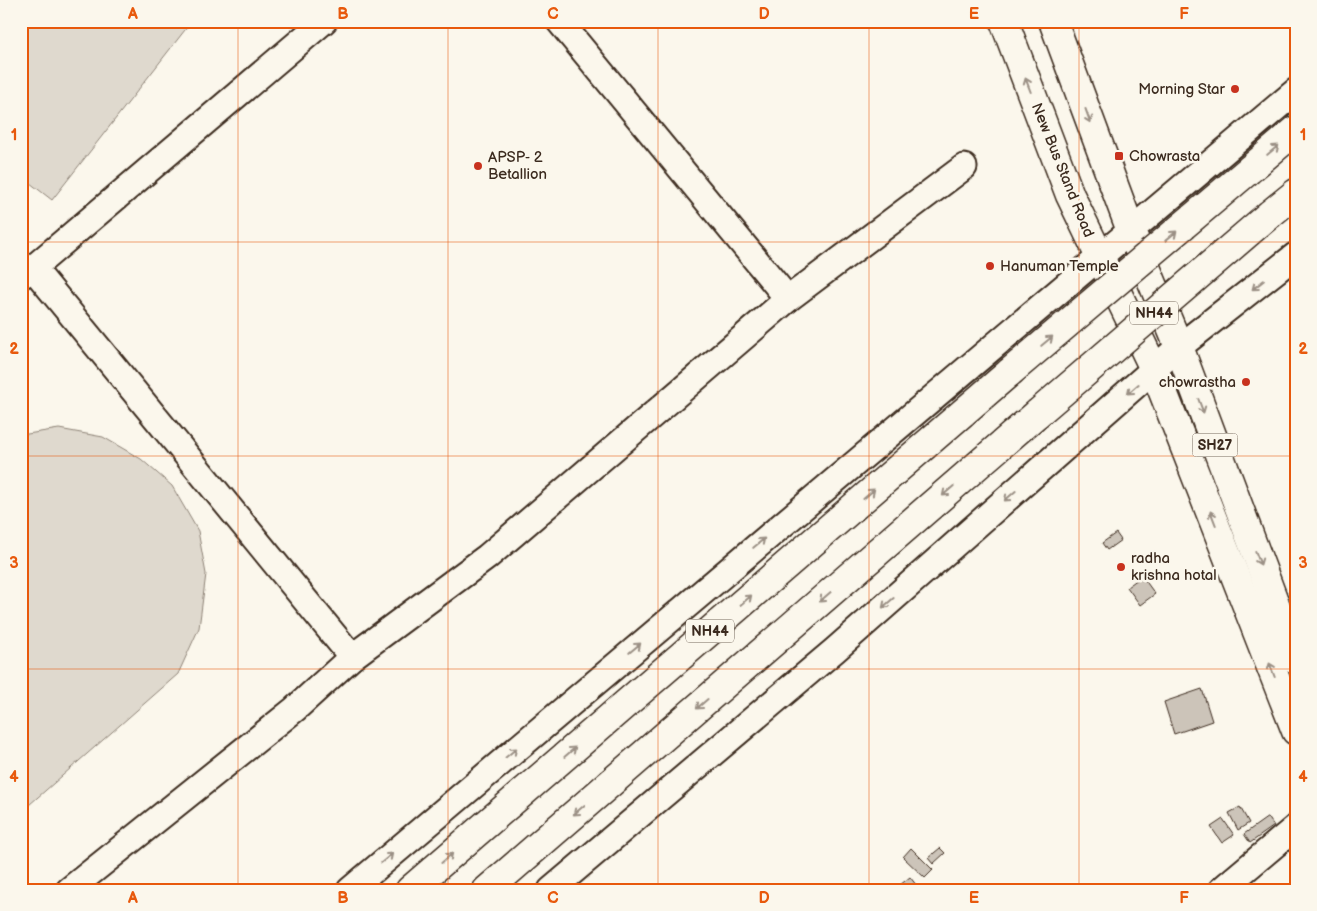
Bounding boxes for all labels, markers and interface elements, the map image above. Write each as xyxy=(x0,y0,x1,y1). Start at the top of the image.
text: A xyxy=(127,5,138,24)
text: B xyxy=(337,5,349,24)
text: C xyxy=(547,5,559,24)
text: D xyxy=(758,5,770,24)
text: E xyxy=(969,5,979,24)
text: F xyxy=(1179,5,1189,24)
one-way arrow xyxy=(1023,78,1032,93)
place label: Morning Star xyxy=(1138,80,1226,99)
marker: Morning Star xyxy=(1229,83,1241,95)
street label: New Bus Stand Road xyxy=(1027,100,1098,240)
one-way arrow xyxy=(1084,108,1093,123)
text: 1 xyxy=(11,126,17,145)
text: 1 xyxy=(1300,126,1306,145)
one-way arrow xyxy=(1266,144,1279,156)
place label: Chowrasta xyxy=(1129,147,1200,166)
place label: APSP- 2 Betallion xyxy=(488,148,547,184)
marker: Chowrasta xyxy=(1113,150,1125,162)
marker: APSP- 2 Betallion xyxy=(472,160,484,172)
one-way arrow xyxy=(1165,230,1178,241)
place label: Hanuman Temple xyxy=(1000,257,1119,276)
marker: Hanuman Temple xyxy=(984,260,996,272)
one-way arrow xyxy=(1251,279,1264,290)
road number: NH44 xyxy=(1130,302,1178,324)
one-way arrow xyxy=(1041,335,1054,346)
text: 2 xyxy=(9,340,19,359)
text: 2 xyxy=(1298,340,1308,359)
place label: chowrastha xyxy=(1159,373,1236,392)
marker: chowrastha xyxy=(1240,376,1252,388)
one-way arrow xyxy=(1126,383,1139,394)
one-way arrow xyxy=(1197,398,1206,413)
road number: SH27 xyxy=(1192,434,1238,456)
one-way arrow xyxy=(942,485,955,496)
one-way arrow xyxy=(862,489,875,500)
one-way arrow xyxy=(1004,490,1017,502)
one-way arrow xyxy=(1207,511,1217,526)
one-way arrow xyxy=(753,538,766,549)
place label: radha krishna hotal xyxy=(1131,549,1217,585)
one-way arrow xyxy=(1254,550,1263,565)
text: 3 xyxy=(9,554,19,573)
text: 3 xyxy=(1298,554,1308,573)
marker: radha krishna hotal xyxy=(1115,561,1127,573)
one-way arrow xyxy=(819,591,832,602)
one-way arrow xyxy=(739,595,752,606)
one-way arrow xyxy=(882,597,895,609)
road number: NH44 xyxy=(686,620,734,642)
one-way arrow xyxy=(629,643,642,654)
one-way arrow xyxy=(1266,662,1275,677)
one-way arrow xyxy=(696,698,709,709)
one-way arrow xyxy=(563,746,576,758)
one-way arrow xyxy=(505,748,518,759)
text: 4 xyxy=(9,768,19,787)
text: 4 xyxy=(1298,768,1308,787)
one-way arrow xyxy=(573,804,586,816)
one-way arrow xyxy=(440,852,453,864)
one-way arrow xyxy=(381,853,394,864)
text: A xyxy=(127,889,138,908)
text: B xyxy=(337,889,349,908)
text: C xyxy=(547,889,559,908)
text: D xyxy=(758,889,770,908)
text: E xyxy=(969,889,979,908)
text: F xyxy=(1179,889,1189,908)

